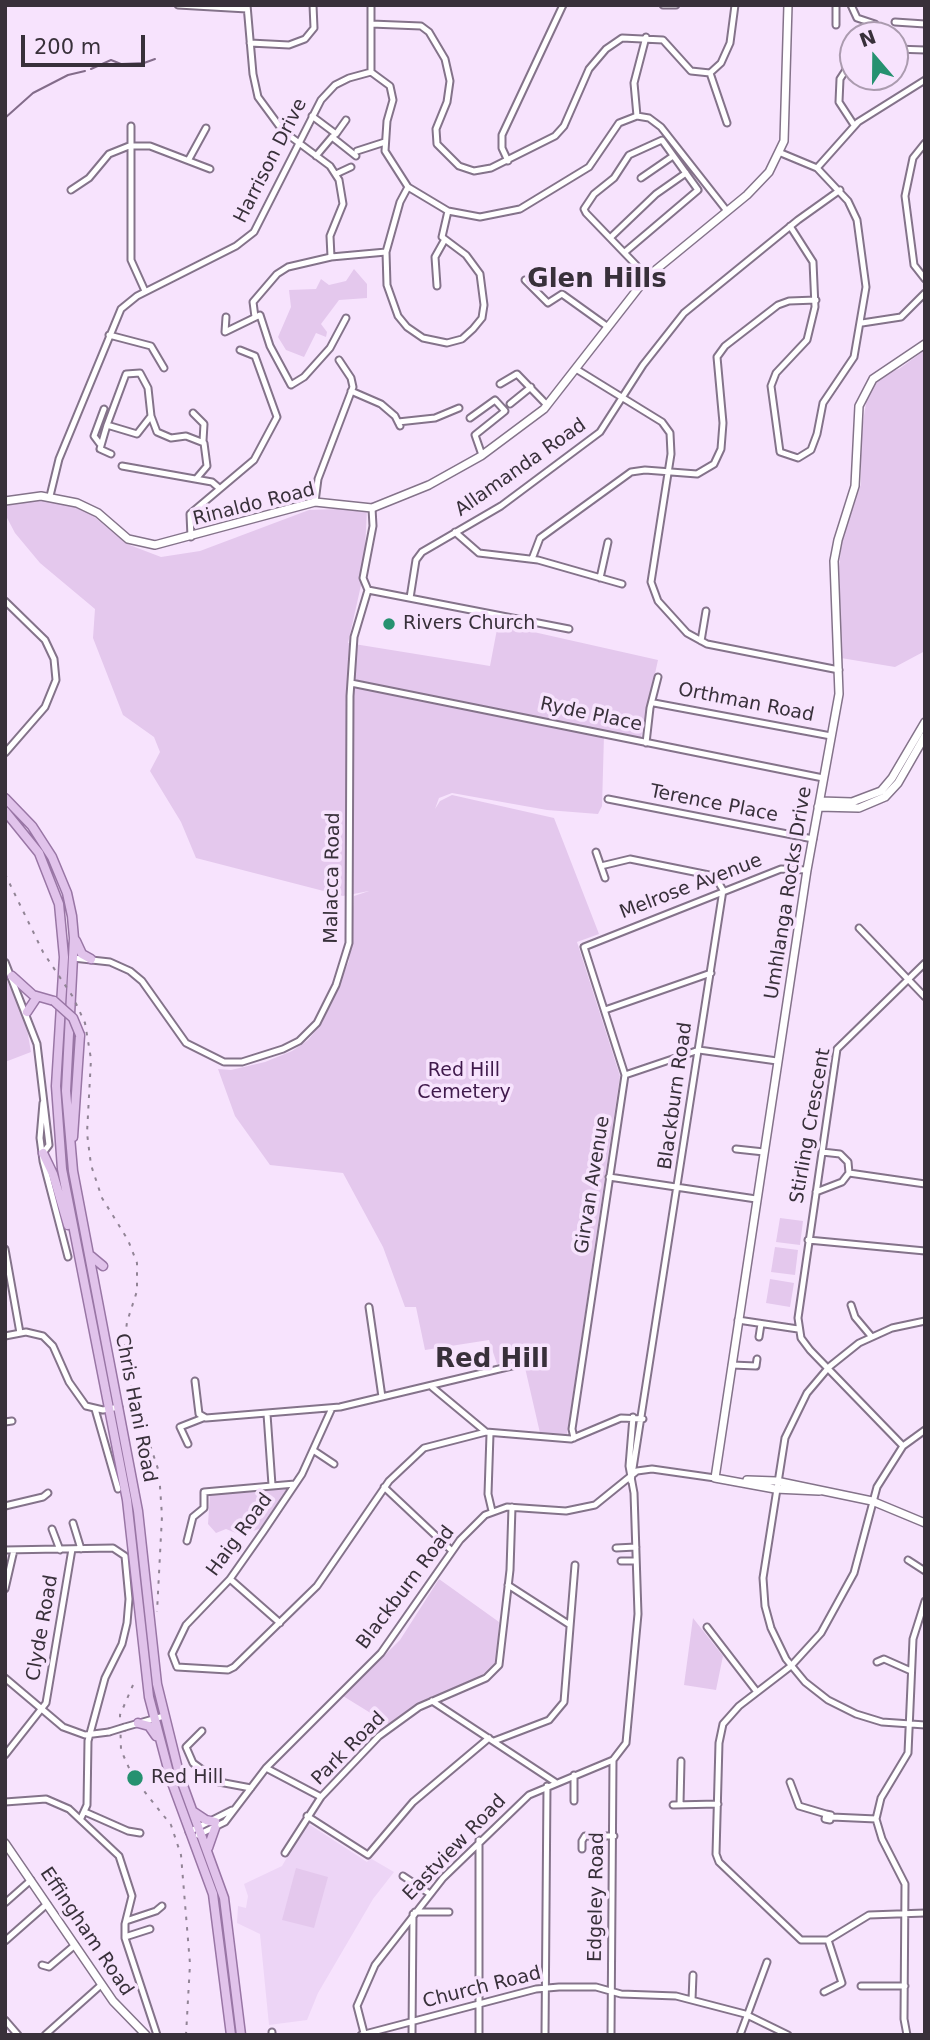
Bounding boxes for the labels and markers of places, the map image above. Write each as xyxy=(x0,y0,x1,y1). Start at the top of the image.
place label: Rivers Church xyxy=(403,613,535,635)
marker: Rivers Church xyxy=(381,616,397,632)
place label: Red Hill xyxy=(151,1767,223,1789)
marker: Red Hill xyxy=(125,1768,145,1788)

